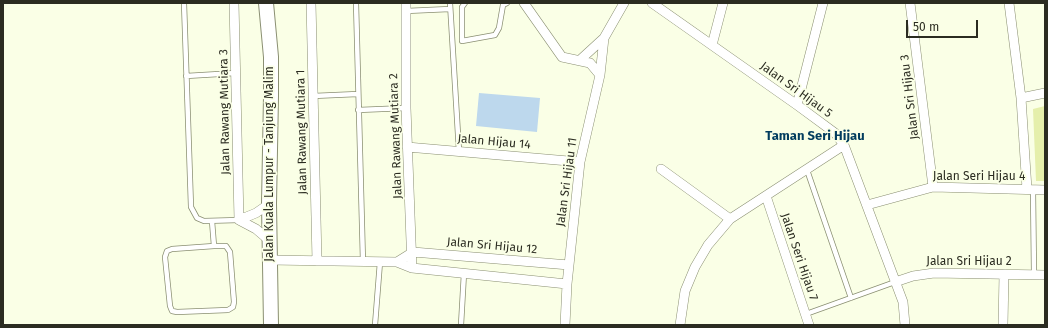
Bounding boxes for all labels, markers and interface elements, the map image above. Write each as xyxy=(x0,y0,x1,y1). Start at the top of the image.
scale bar xyxy=(908,12,980,38)
text: 50 m xyxy=(913,20,939,34)
street label: Jalan Rawang Mutiara 3 xyxy=(217,49,233,175)
street label: Jalan Sri Hijau 3 xyxy=(898,54,922,140)
street label: Jalan Sri Hijau 5 xyxy=(757,59,835,121)
street label: Jalan Kuala Lumpur - Tanjung Malim xyxy=(263,66,277,262)
street label: Jalan Rawang Mutiara 1 xyxy=(294,69,310,195)
street label: Jalan Rawang Mutiara 2 xyxy=(387,73,405,199)
district label: Taman Seri Hijau xyxy=(765,128,865,144)
street label: Jalan Hijau 14 xyxy=(457,132,531,152)
street label: Jalan Sri Hijau 11 xyxy=(554,137,580,227)
street label: Jalan Seri Hijau 4 xyxy=(933,170,1025,184)
street label: Jalan Seri Hijau 7 xyxy=(777,211,821,303)
street label: Jalan Sri Hijau 12 xyxy=(446,235,538,257)
street label: Jalan Sri Hijau 2 xyxy=(926,255,1012,269)

